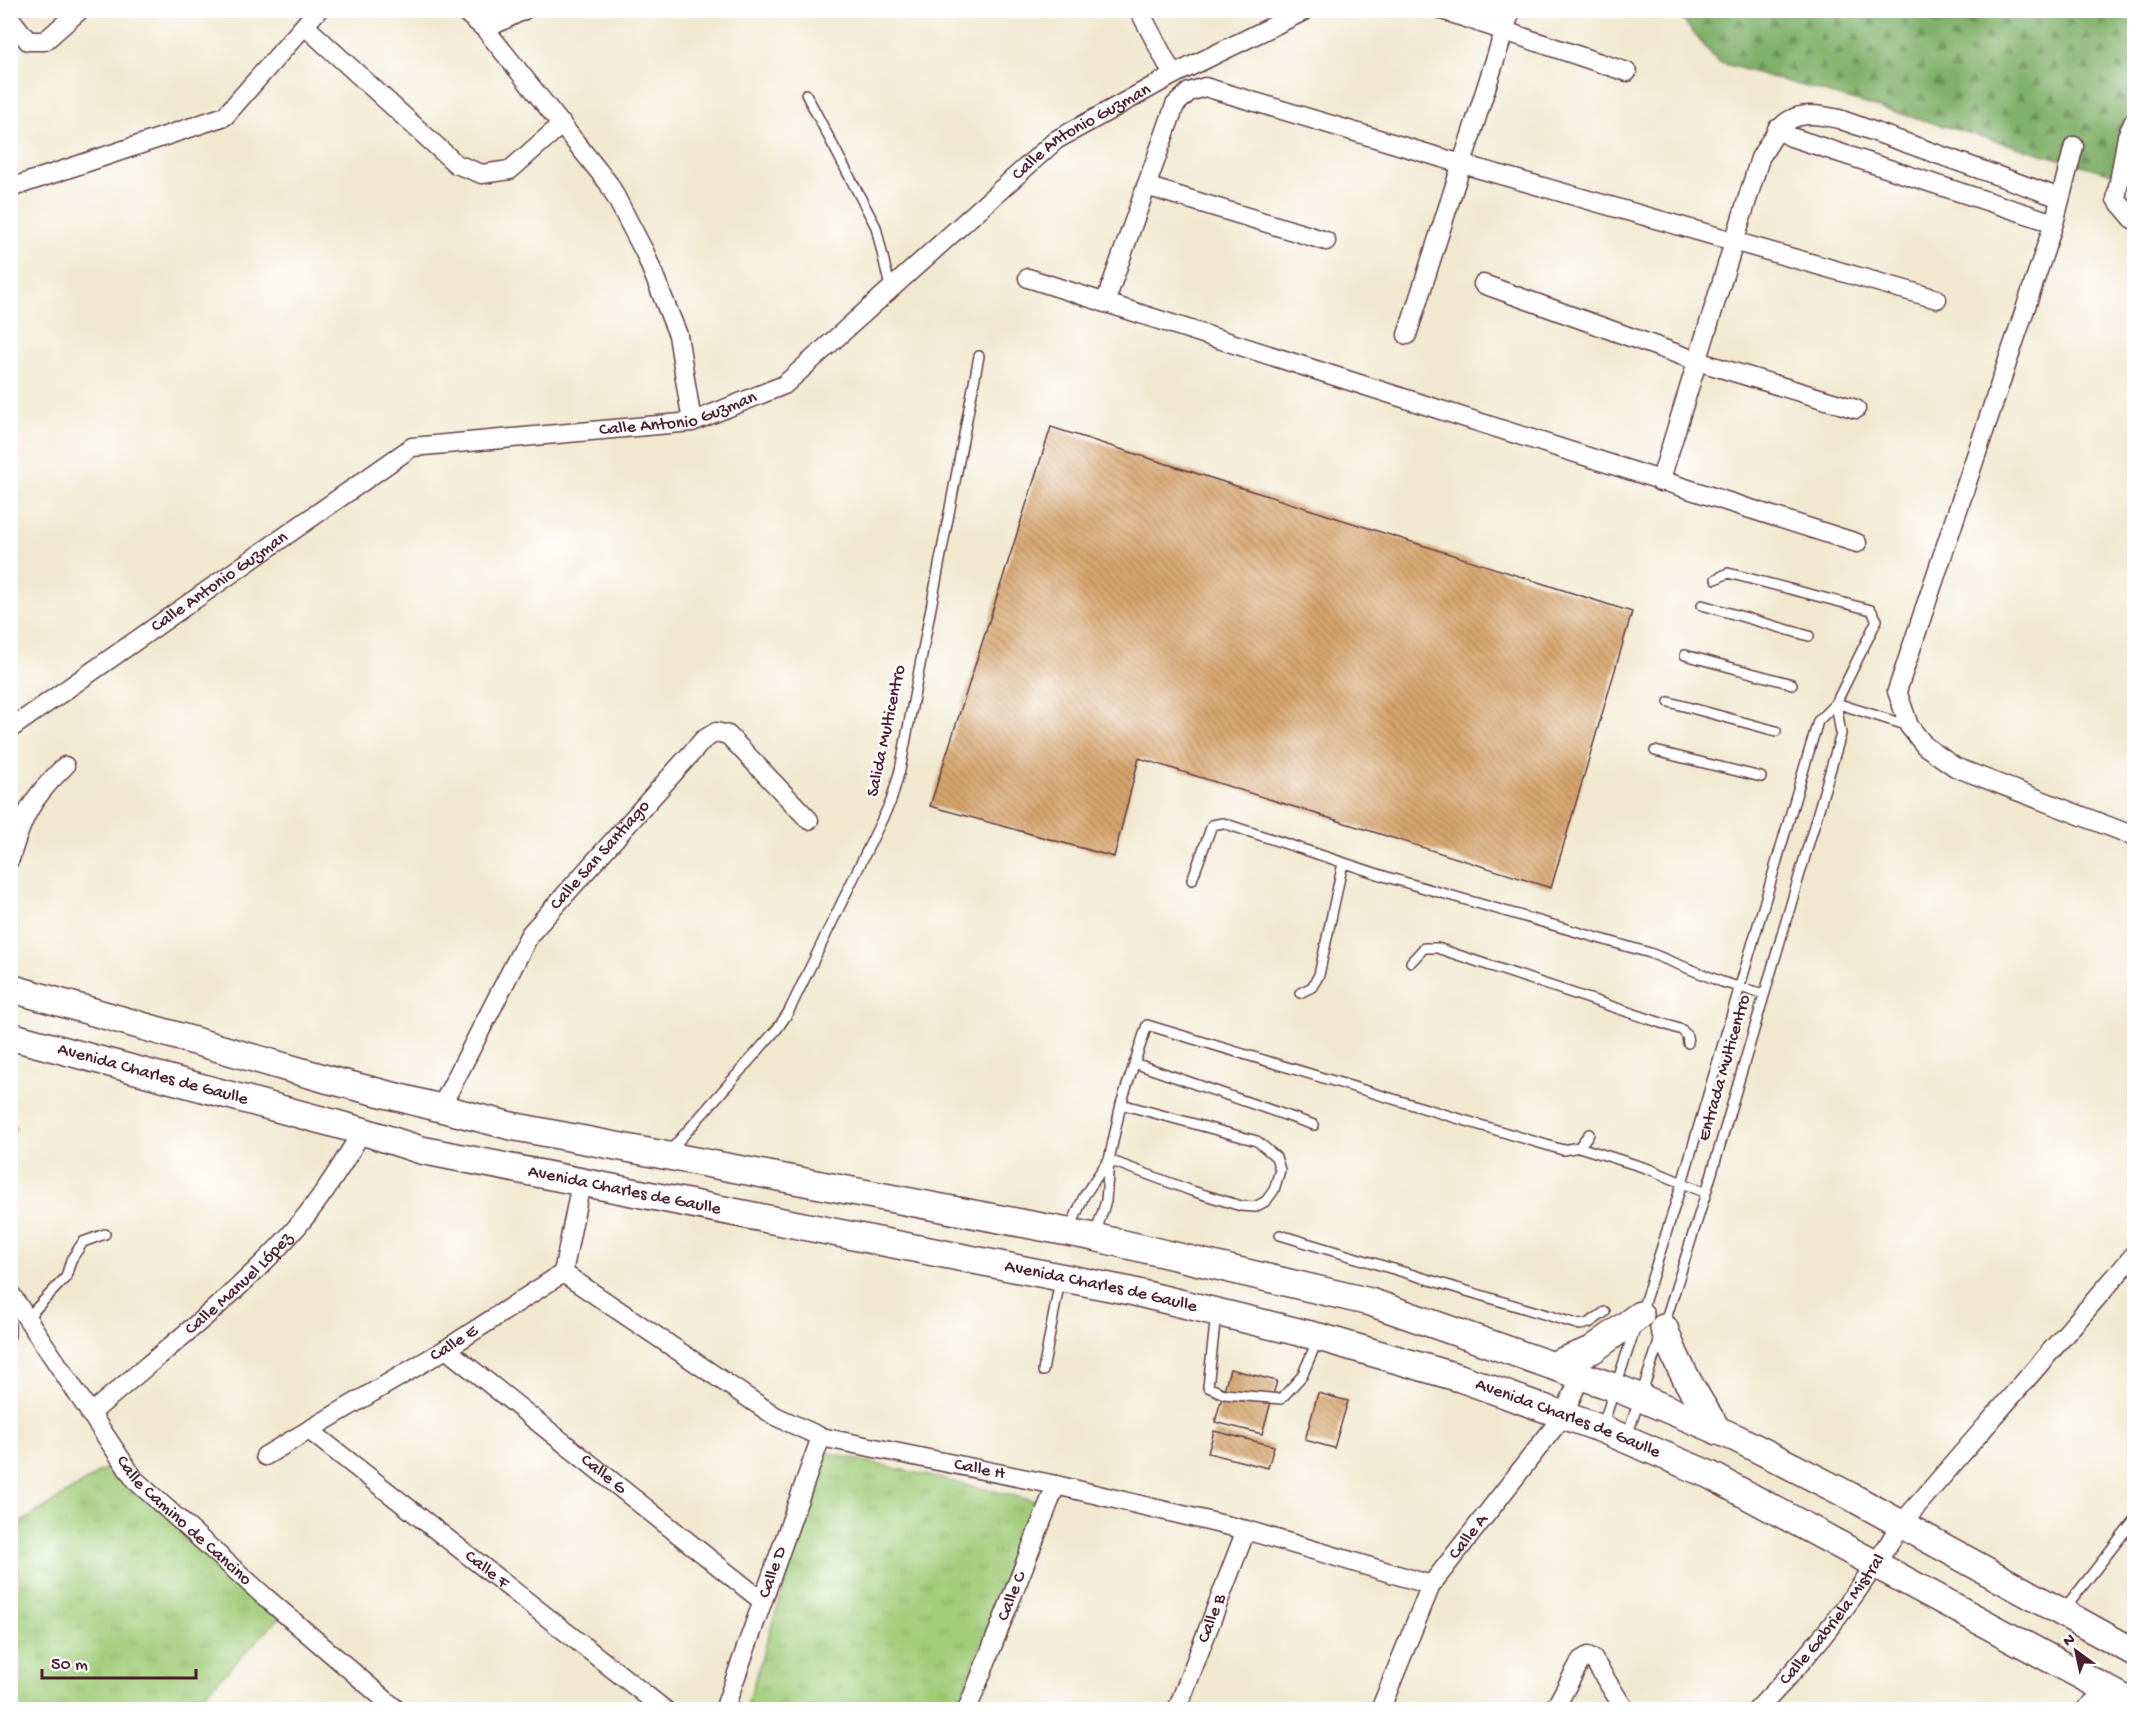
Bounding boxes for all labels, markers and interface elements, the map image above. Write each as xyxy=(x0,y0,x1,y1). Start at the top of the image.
street label: Calle Antonio Guzman xyxy=(1008,79,1155,185)
street label: Calle Antonio Guzman xyxy=(598,386,760,441)
street label: Calle Antonio Guzman xyxy=(147,527,292,637)
street label: Salida Multicentro xyxy=(863,663,911,799)
street label: Calle San Santiago xyxy=(546,796,655,915)
street label: Entrada Multicentro xyxy=(1694,992,1756,1144)
street label: Avenida Charles de Gaulle xyxy=(55,1039,251,1110)
street label: Avenida Charles de Gaulle xyxy=(526,1161,723,1220)
street label: Calle Manuel López xyxy=(181,1227,298,1340)
street label: Avenida Charles de Gaulle xyxy=(1003,1256,1200,1318)
street label: Calle E xyxy=(426,1320,483,1366)
street label: Avenida Charles de Gaulle xyxy=(1472,1374,1664,1463)
street label: Calle G xyxy=(576,1450,631,1499)
street label: Calle Camino de Cancino xyxy=(111,1452,256,1590)
street label: Calle H xyxy=(952,1454,1007,1485)
street label: Calle A xyxy=(1444,1509,1494,1564)
street label: Calle D xyxy=(754,1544,792,1601)
street label: Calle F xyxy=(460,1546,514,1594)
street label: Calle Gabriela Mistral xyxy=(1775,1550,1890,1690)
street label: Calle C xyxy=(993,1568,1031,1624)
street label: Calle B xyxy=(1193,1590,1231,1646)
north arrow xyxy=(2046,1621,2106,1681)
text: N xyxy=(2060,1630,2080,1652)
scale bar xyxy=(42,1642,196,1680)
text: 50 m xyxy=(51,1655,88,1676)

